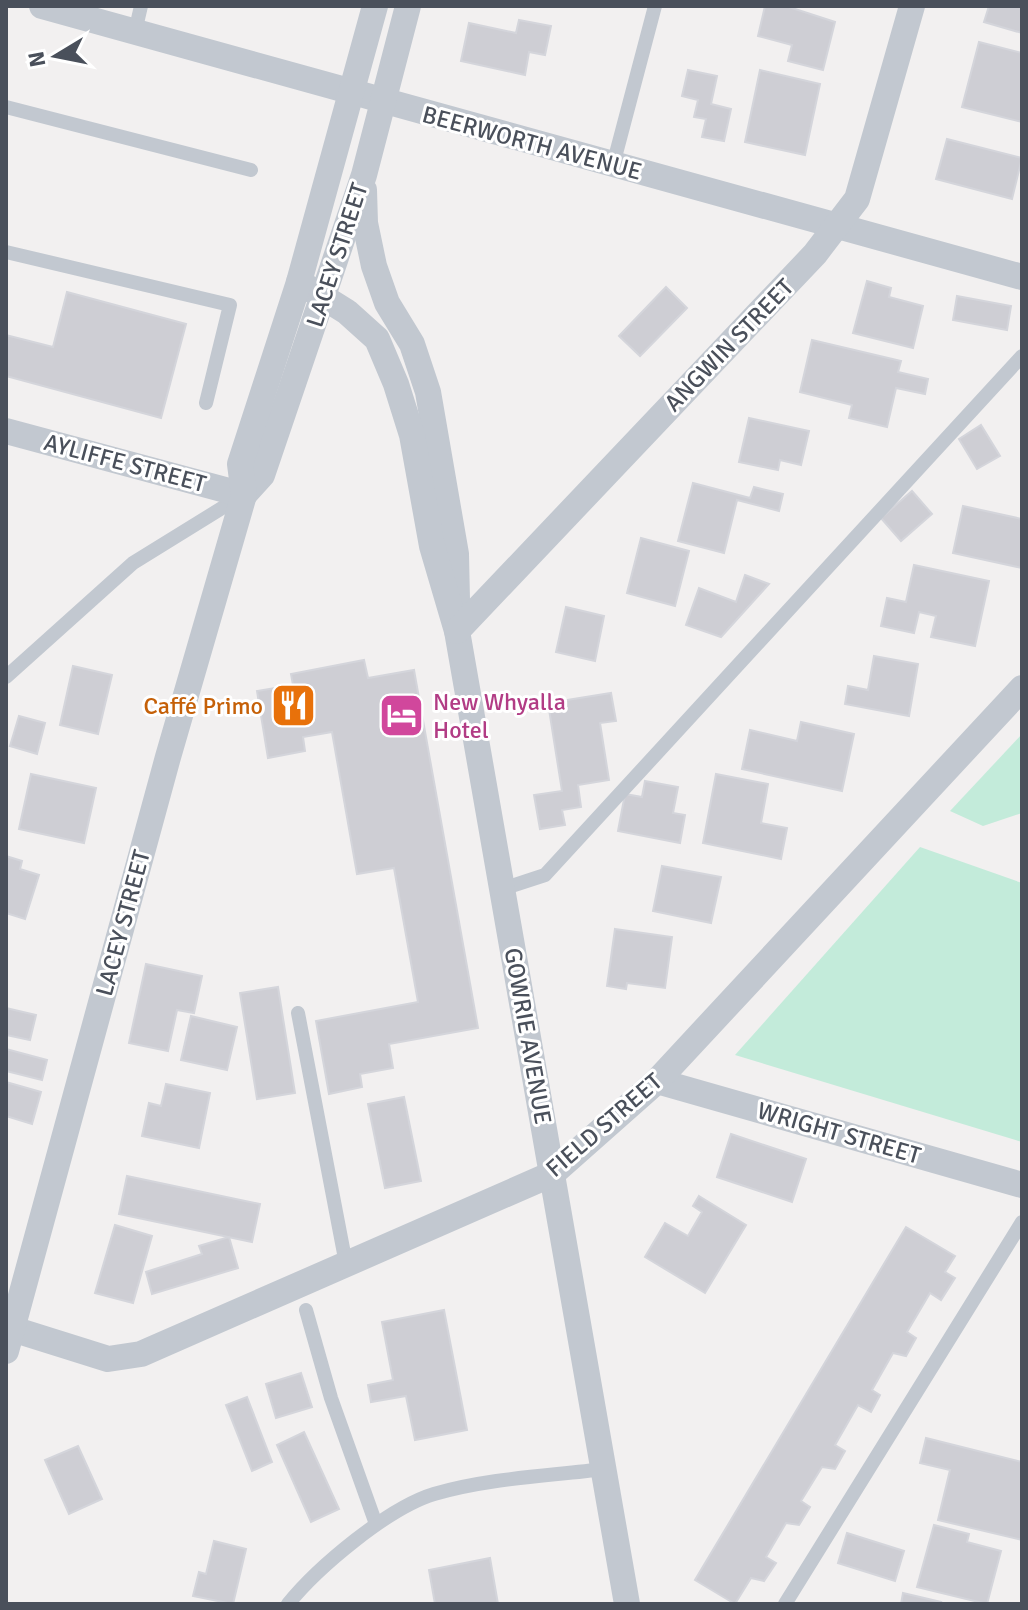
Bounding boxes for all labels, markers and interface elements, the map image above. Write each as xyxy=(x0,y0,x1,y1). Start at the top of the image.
north arrow xyxy=(16,16,96,96)
text: N xyxy=(22,50,51,69)
street label: BEERWORTH AVENUE xyxy=(419,99,645,187)
street label: LACEY STREET xyxy=(300,179,374,331)
street label: ANGWIN STREET xyxy=(658,272,800,418)
street label: AYLIFFE STREET xyxy=(41,427,210,499)
restaurant icon: Caffé Primo xyxy=(270,682,318,730)
place label: New Whyalla Hotel xyxy=(433,687,566,745)
place label: Caffé Primo xyxy=(143,691,263,721)
hotel icon: New Whyalla Hotel xyxy=(378,692,426,740)
street label: LACEY STREET xyxy=(89,847,157,999)
street label: GOWRIE AVENUE xyxy=(498,945,558,1127)
street label: FIELD STREET xyxy=(540,1066,668,1184)
street label: WRIGHT STREET xyxy=(754,1095,924,1171)

